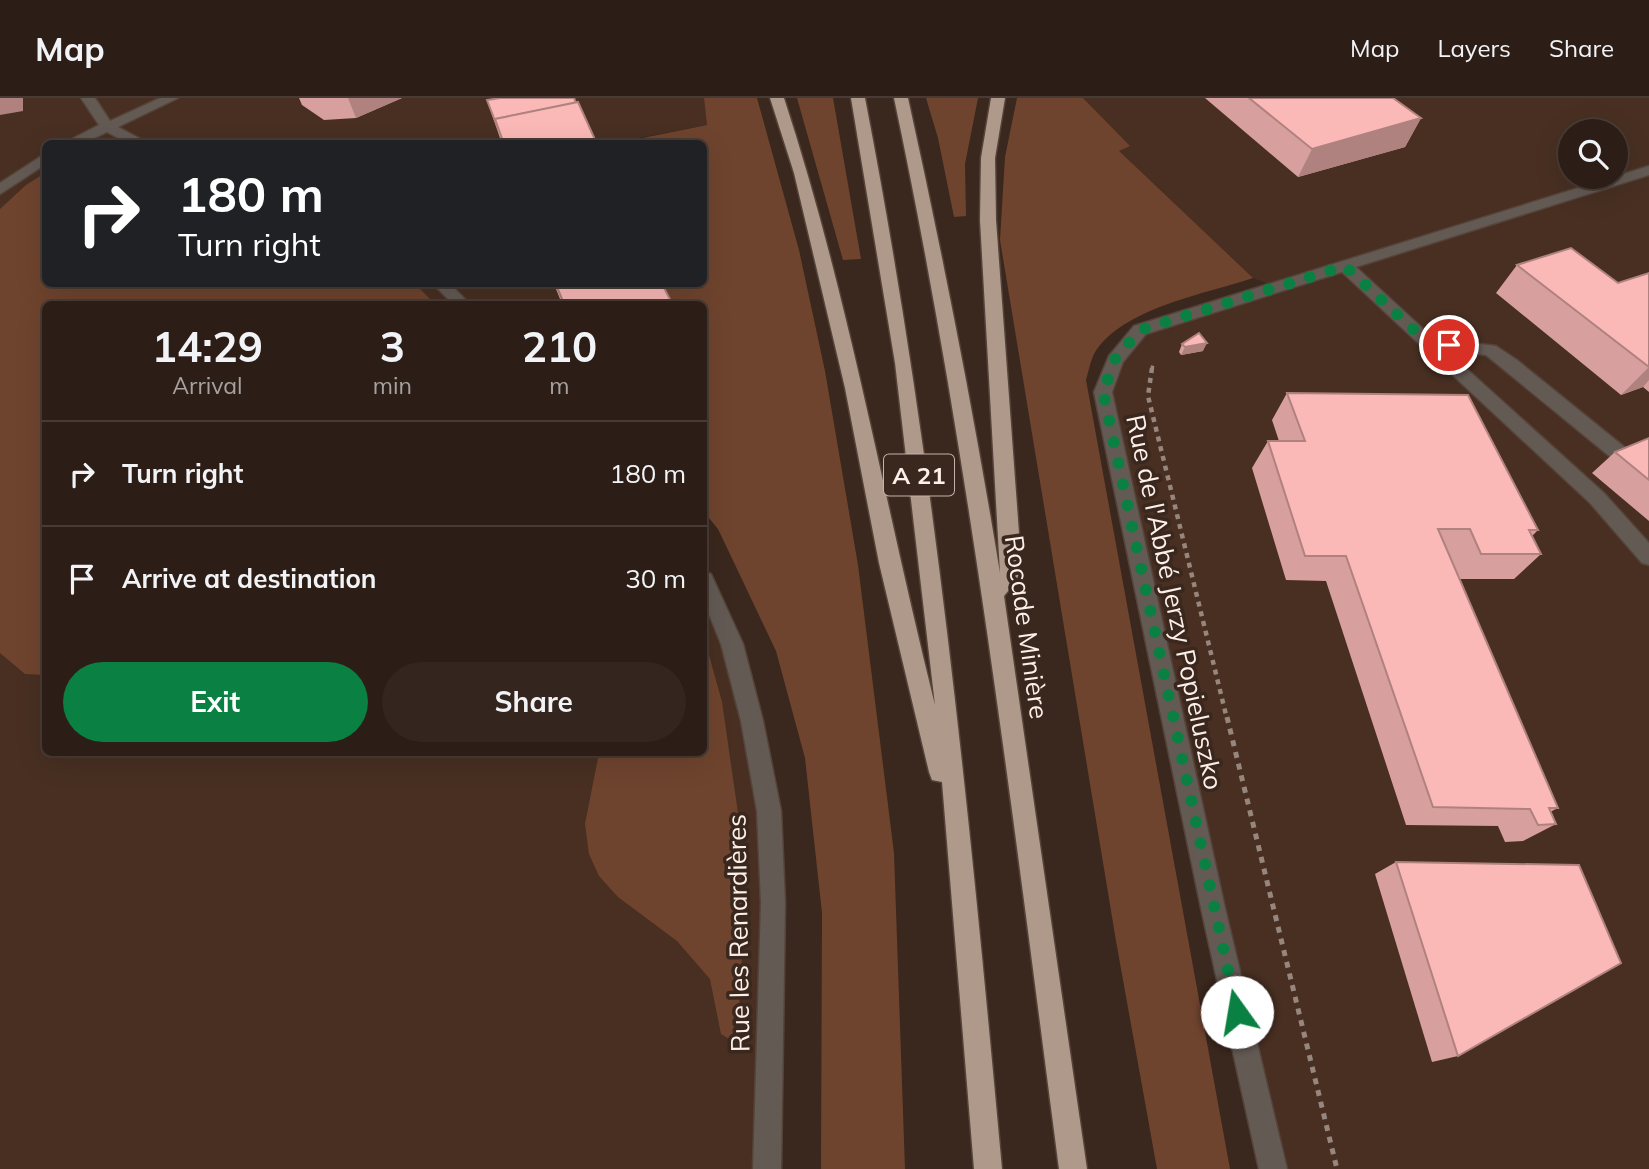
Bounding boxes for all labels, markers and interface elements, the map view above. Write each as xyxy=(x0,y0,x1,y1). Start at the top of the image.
text: Map xyxy=(35,28,105,69)
text: Map xyxy=(1350,33,1399,63)
text: Layers xyxy=(1437,33,1511,63)
text: Share xyxy=(1549,33,1614,63)
map controls xyxy=(1558,119,1628,189)
button: search xyxy=(1558,119,1628,189)
text: 180 m xyxy=(178,163,324,224)
icon: right xyxy=(63,168,154,259)
text: Turn right xyxy=(178,224,321,264)
pin xyxy=(1419,315,1479,375)
text: 14:29 xyxy=(152,320,263,373)
text: 3 xyxy=(380,320,405,373)
text: 210 xyxy=(522,320,597,373)
icon: arrive xyxy=(1430,326,1468,364)
text: Arrival xyxy=(172,371,243,400)
text: min xyxy=(373,371,412,400)
text: m xyxy=(549,371,570,400)
street label: Rue de l'Abbé Jerzy Popieluszko xyxy=(1119,412,1231,792)
road number: A 21 xyxy=(884,454,954,496)
icon: right xyxy=(63,455,101,493)
text: Turn right xyxy=(122,457,243,490)
text: 180 m xyxy=(610,457,686,490)
street label: Rocade Minière xyxy=(998,533,1056,721)
icon: arrive xyxy=(63,560,101,598)
text: Arrive at destination xyxy=(122,562,377,595)
text: 30 m xyxy=(625,562,686,595)
button: Exit xyxy=(63,662,368,742)
button: Share xyxy=(382,662,686,742)
street label: Rue les Renardières xyxy=(719,814,757,1052)
position arrow xyxy=(1200,975,1274,1049)

